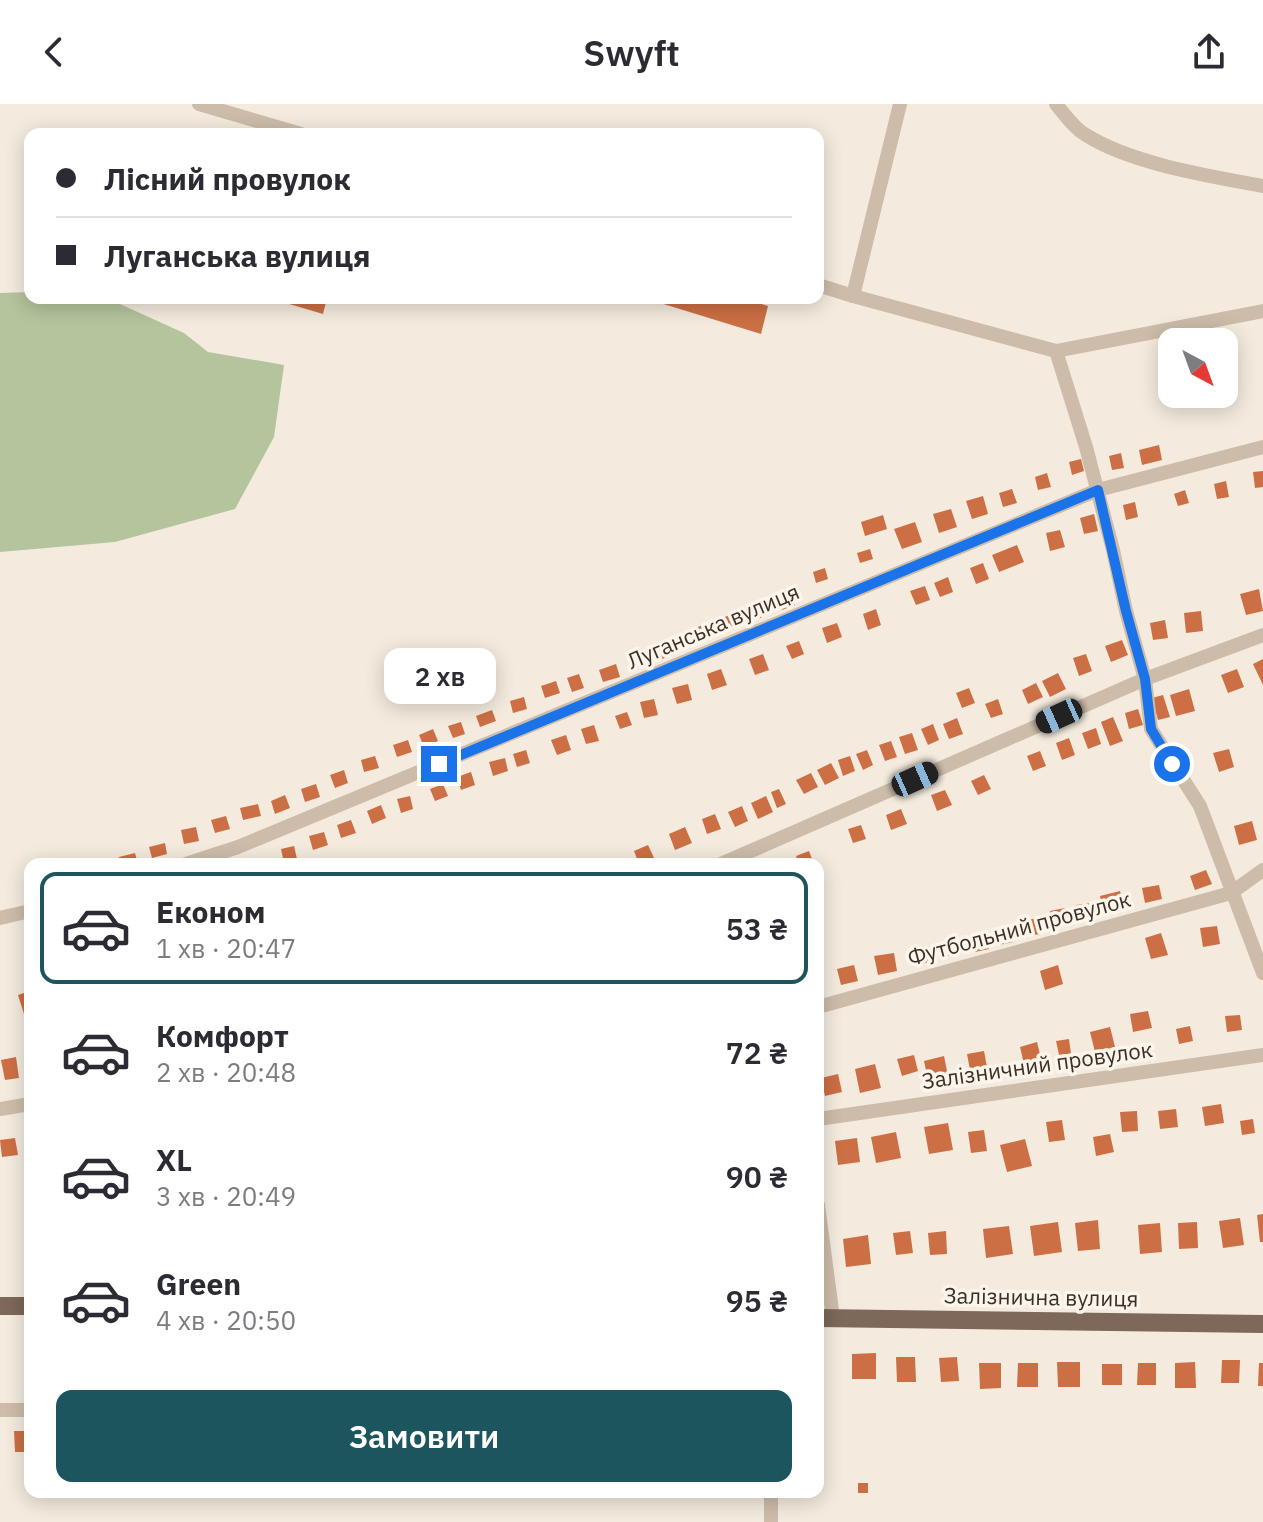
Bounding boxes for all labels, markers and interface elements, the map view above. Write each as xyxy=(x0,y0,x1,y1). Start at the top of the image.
text: Swyft xyxy=(583,29,680,76)
icon: back xyxy=(32,30,76,74)
icon: share xyxy=(1187,30,1231,74)
text: Лісний провулок xyxy=(104,159,351,198)
text: Луганська вулиця xyxy=(104,236,370,275)
north arrow xyxy=(1158,328,1238,408)
map controls xyxy=(1158,328,1238,408)
street label: Луганська вулиця xyxy=(622,576,803,675)
callout: 2 хв xyxy=(383,648,495,704)
text: 2 хв xyxy=(415,659,465,693)
car xyxy=(1032,695,1086,737)
route end xyxy=(421,746,457,782)
route start xyxy=(1154,746,1190,782)
car xyxy=(888,758,942,800)
street label: Футбольний провулок xyxy=(904,884,1134,971)
icon: car xyxy=(60,892,132,964)
text: Економ xyxy=(156,892,266,931)
text: 53 ₴ xyxy=(726,909,788,948)
text: 1 хв · 20:47 xyxy=(156,931,296,965)
icon: car xyxy=(60,1016,132,1088)
text: Комфорт xyxy=(156,1016,289,1055)
text: 72 ₴ xyxy=(726,1033,788,1072)
street label: Залізничний провулок xyxy=(920,1034,1154,1095)
text: 2 хв · 20:48 xyxy=(156,1055,296,1089)
icon: car xyxy=(60,1140,132,1212)
text: XL xyxy=(156,1140,192,1179)
text: 90 ₴ xyxy=(726,1157,788,1196)
text: 3 хв · 20:49 xyxy=(156,1179,296,1213)
icon: car xyxy=(60,1264,132,1336)
text: Green xyxy=(156,1264,241,1303)
street label: Залізнична вулиця xyxy=(943,1280,1139,1313)
text: 95 ₴ xyxy=(726,1281,788,1320)
text: 4 хв · 20:50 xyxy=(156,1303,296,1337)
button: Замовити xyxy=(56,1390,792,1482)

